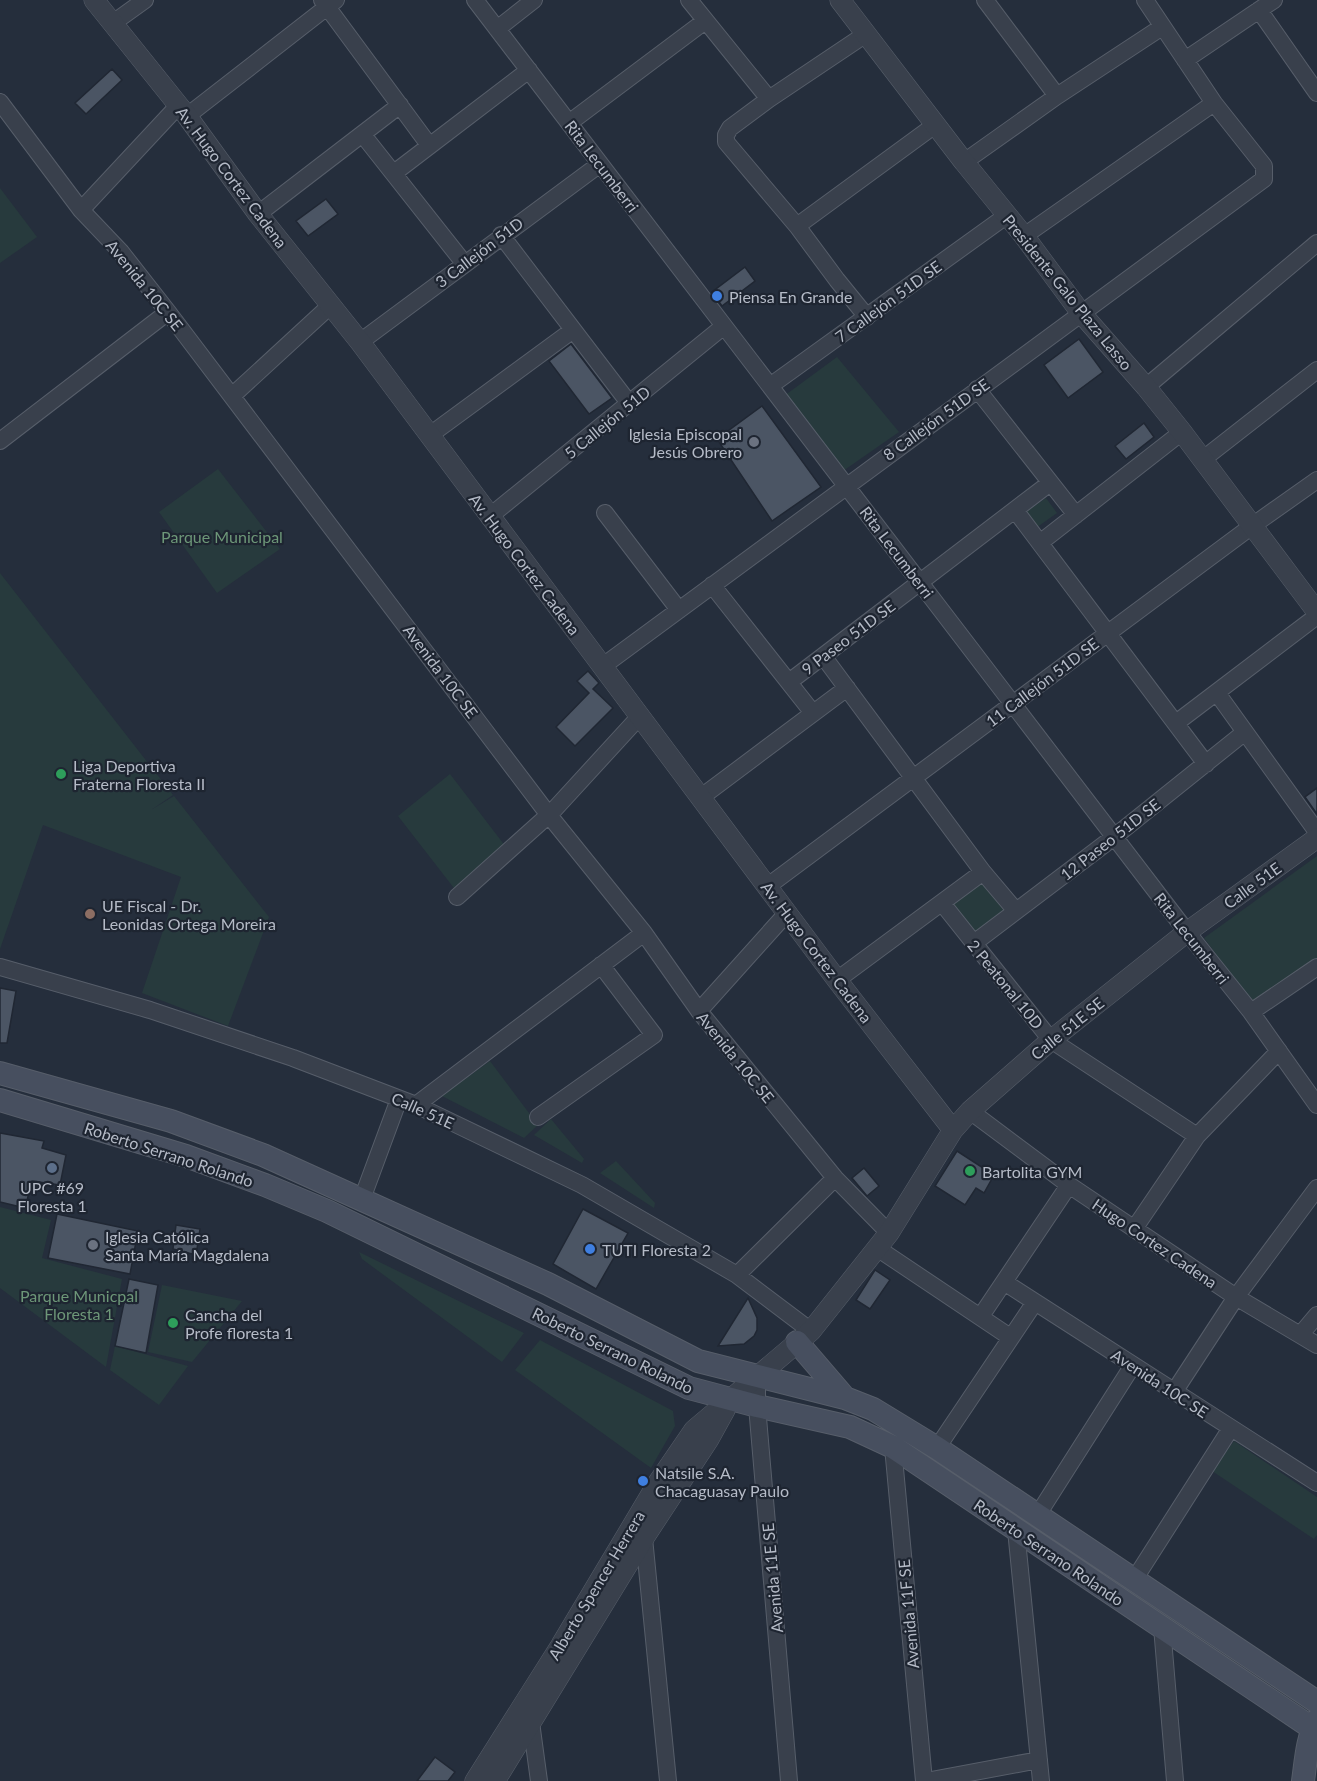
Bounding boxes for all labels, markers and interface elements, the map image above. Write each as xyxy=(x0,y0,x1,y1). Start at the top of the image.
street label: Av. Hugo Cortez Cadena xyxy=(173,103,291,251)
street label: Rita Lecumberri xyxy=(561,116,643,216)
street label: Presidente Galo Plaza Lasso xyxy=(999,210,1137,374)
street label: 3 Callejón 51D xyxy=(431,213,527,291)
street label: Avenida 10C SE xyxy=(102,236,188,334)
street label: 7 Callejón 51D SE xyxy=(831,256,945,346)
place label: Piensa En Grande xyxy=(729,287,852,306)
marker: Piensa En Grande xyxy=(710,289,724,303)
street label: 8 Callejón 51D SE xyxy=(879,374,993,464)
street label: 5 Callejón 51D xyxy=(560,382,654,462)
place label: Iglesia Episcopal Jesús Obrero xyxy=(628,424,742,461)
marker: Iglesia Episcopal Jesús Obrero xyxy=(747,435,761,449)
street label: Av. Hugo Cortez Cadena xyxy=(466,490,584,638)
street label: Rita Lecumberri xyxy=(856,502,938,602)
park label: Parque Municipal xyxy=(161,527,283,546)
street label: 9 Paseo 51D SE xyxy=(798,596,898,678)
street label: Avenida 10C SE xyxy=(400,621,482,721)
street label: 11 Callejón 51D SE xyxy=(982,633,1102,731)
place label: Liga Deportiva Fraterna Floresta II xyxy=(73,756,205,793)
marker: Liga Deportiva Fraterna Floresta II xyxy=(54,767,68,781)
street label: 12 Paseo 51D SE xyxy=(1056,794,1164,884)
street label: Calle 51E xyxy=(1219,858,1285,912)
street label: Av. Hugo Cortez Cadena xyxy=(758,878,876,1026)
street label: Rita Lecumberri xyxy=(1151,889,1233,987)
place label: UE Fiscal - Dr. Leonidas Ortega Moreira xyxy=(102,896,276,933)
marker: UE Fiscal - Dr. Leonidas Ortega Moreira xyxy=(83,907,97,921)
street label: 2 Peatonal 10D xyxy=(964,936,1048,1032)
street label: Calle 51E SE xyxy=(1027,993,1107,1063)
street label: Avenida 10C SE xyxy=(693,1008,779,1106)
street label: Calle 51E xyxy=(389,1088,457,1132)
street label: Roberto Serrano Rolando xyxy=(82,1118,256,1190)
marker: UPC #69 Floresta 1 xyxy=(45,1161,59,1175)
place label: Bartolita GYM xyxy=(982,1162,1082,1181)
marker: Bartolita GYM xyxy=(963,1164,977,1178)
place label: UPC #69 Floresta 1 xyxy=(17,1178,87,1215)
street label: Hugo Cortez Cadena xyxy=(1089,1194,1221,1292)
place label: Iglesia Católica Santa María Magdalena xyxy=(105,1227,269,1264)
marker: Iglesia Católica Santa María Magdalena xyxy=(86,1238,100,1252)
place label: TUTI Floresta 2 xyxy=(602,1240,711,1259)
marker: TUTI Floresta 2 xyxy=(583,1242,597,1256)
park label: Parque Municpal Floresta 1 xyxy=(20,1286,138,1323)
street label: Roberto Serrano Rolando xyxy=(529,1303,697,1397)
place label: Cancha del Profe floresta 1 xyxy=(185,1305,293,1342)
marker: Cancha del Profe floresta 1 xyxy=(166,1316,180,1330)
street label: Avenida 10C SE xyxy=(1108,1345,1212,1421)
place label: Natsile S.A. Chacaguasay Paulo xyxy=(655,1463,789,1500)
marker: Natsile S.A. Chacaguasay Paulo xyxy=(636,1474,650,1488)
street label: Roberto Serrano Rolando xyxy=(970,1495,1128,1609)
street label: Alberto Spencer Herrera xyxy=(544,1507,648,1663)
street label: Avenida 11E SE xyxy=(758,1522,786,1634)
street label: Avenida 11F SE xyxy=(894,1559,922,1669)

